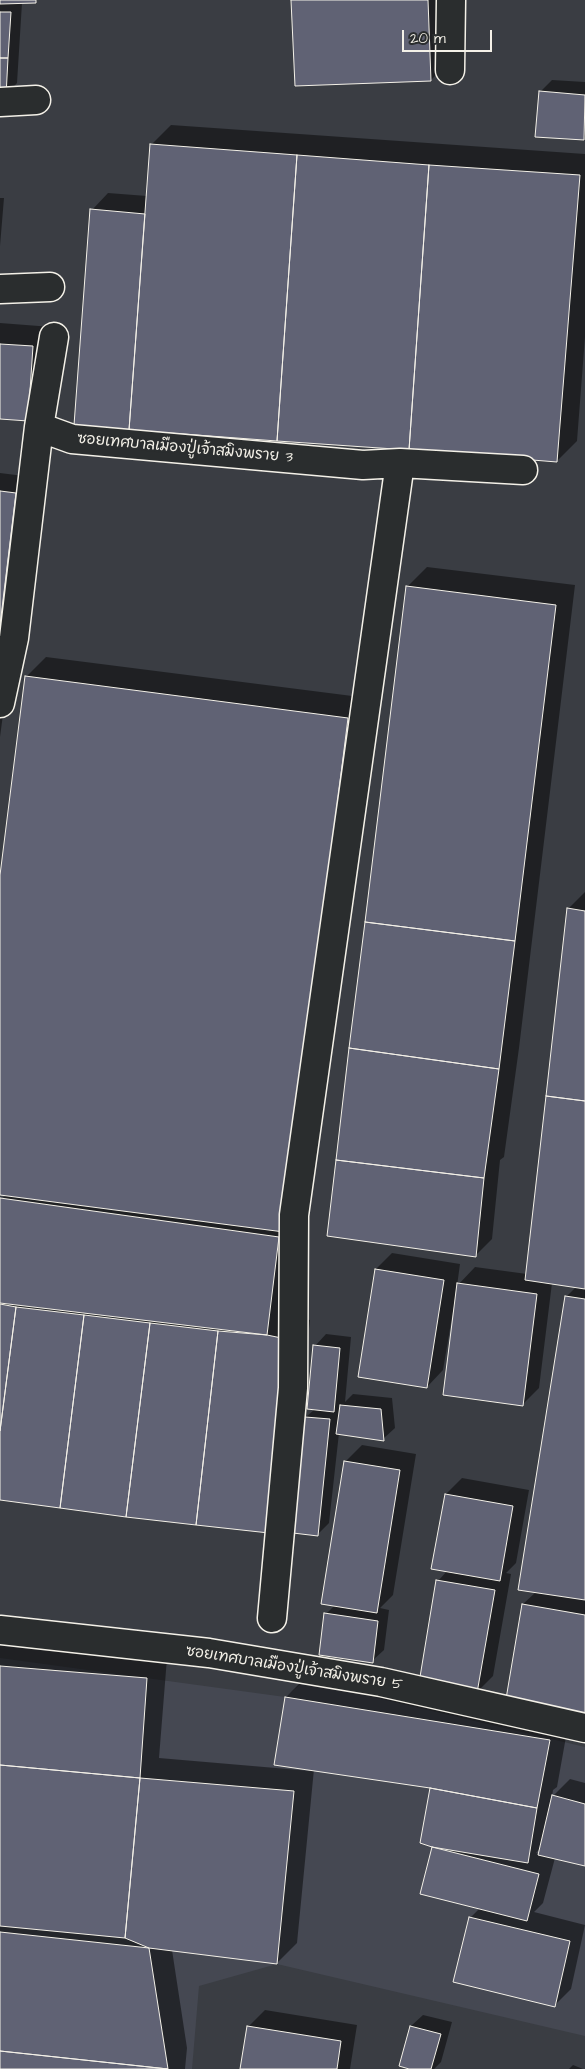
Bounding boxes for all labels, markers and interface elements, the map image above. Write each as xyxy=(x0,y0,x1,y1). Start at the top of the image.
scale bar xyxy=(405,20,495,52)
text: 20 m xyxy=(410,28,446,49)
street label: ซอยเทศบาลเมืองปู่เจ้าสมิงพราย 3 xyxy=(76,431,294,467)
street label: ซอยเทศบาลเมืองปู่เจ้าสมิงพราย 5 xyxy=(184,1643,404,1695)

